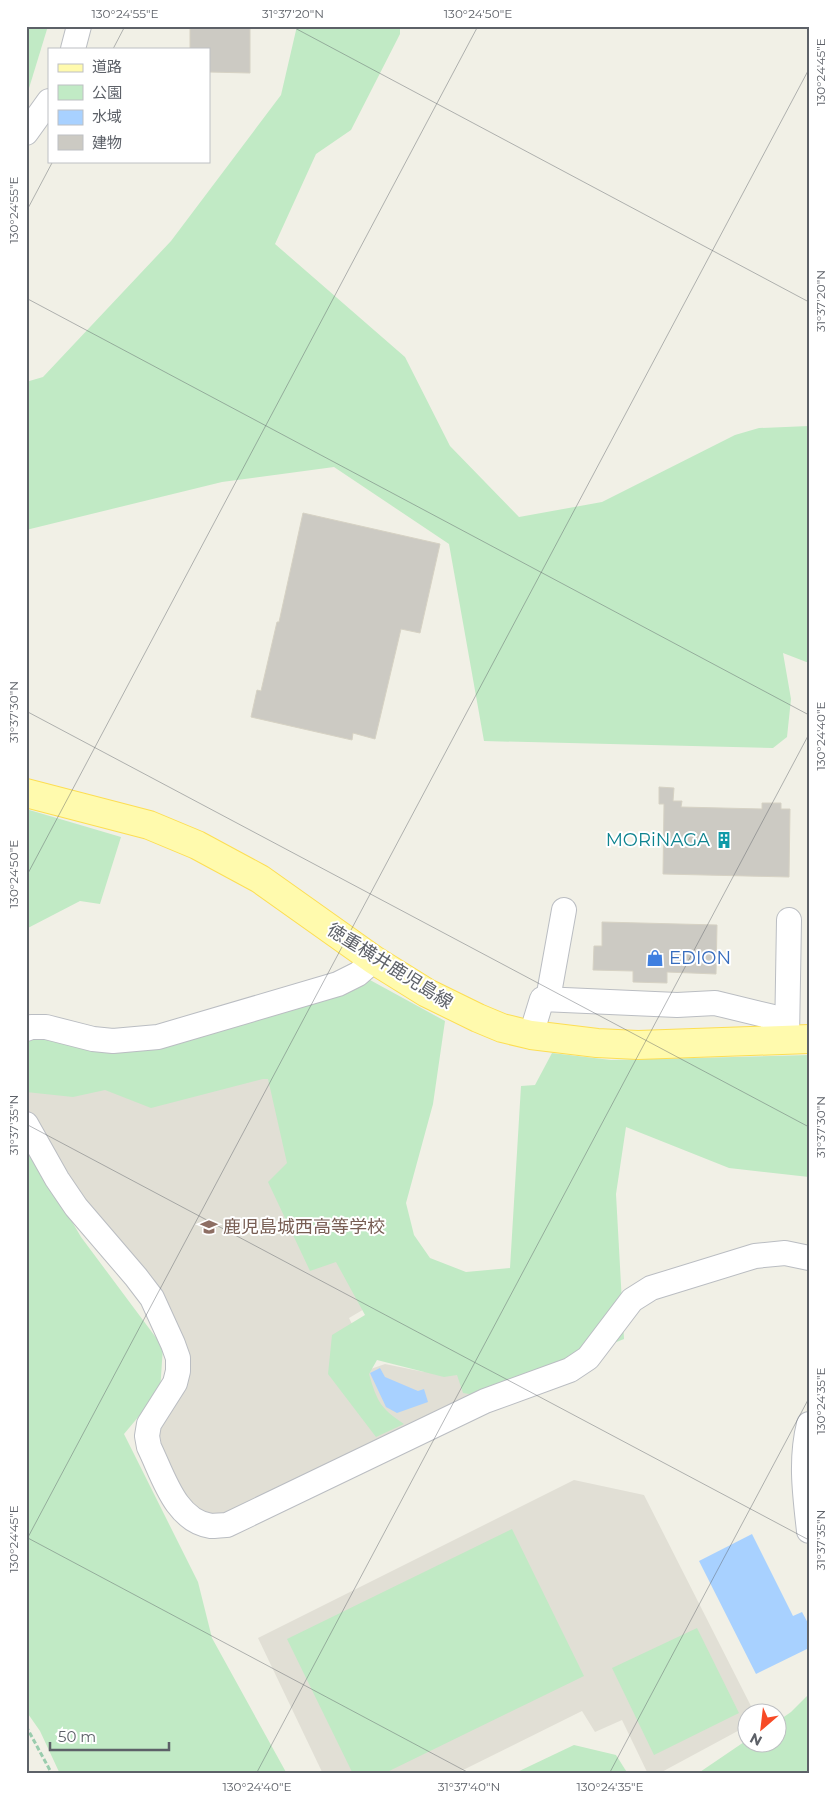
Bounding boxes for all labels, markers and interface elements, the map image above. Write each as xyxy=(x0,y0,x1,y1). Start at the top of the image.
text: 130°24'55"E xyxy=(91,6,159,21)
text: 31°37'20"N xyxy=(262,6,324,21)
text: 130°24'50"E xyxy=(444,6,512,21)
text: 130°24'45"E xyxy=(813,38,828,106)
legend xyxy=(48,48,210,162)
text: 道路 xyxy=(92,57,122,76)
text: 公園 xyxy=(92,83,122,102)
text: 水域 xyxy=(92,107,122,126)
text: 建物 xyxy=(92,133,122,152)
text: 130°24'55"E xyxy=(6,176,21,244)
text: 31°37'20"N xyxy=(813,270,828,332)
text: 31°37'30"N xyxy=(6,681,21,743)
text: 130°24'40"E xyxy=(813,702,828,771)
place label: MORiNAGA xyxy=(606,829,710,851)
building icon: MORiNAGA xyxy=(714,830,734,850)
text: 130°24'50"E xyxy=(6,840,21,908)
street label: 徳重横井鹿児島線 xyxy=(323,919,457,1013)
place label: EDION xyxy=(669,947,731,969)
shop icon: EDION xyxy=(645,948,665,968)
text: 31°37'35"N xyxy=(6,1095,21,1155)
text: 31°37'30"N xyxy=(813,1096,828,1158)
place label: 鹿児島城西高等学校 xyxy=(223,1216,385,1238)
school or university icon: 鹿児島城西高等学校 xyxy=(199,1217,219,1237)
text: 130°24'35"E xyxy=(813,1367,828,1435)
text: 130°24'45"E xyxy=(6,1505,21,1573)
text: 31°37'35"N xyxy=(813,1510,828,1570)
north arrow xyxy=(738,1702,788,1752)
scale bar xyxy=(50,1720,169,1752)
text: 50 m xyxy=(58,1727,96,1746)
text: N xyxy=(747,1729,765,1750)
text: 130°24'40"E xyxy=(223,1779,292,1794)
text: 31°37'40"N xyxy=(438,1779,500,1794)
text: 130°24'35"E xyxy=(576,1779,644,1794)

